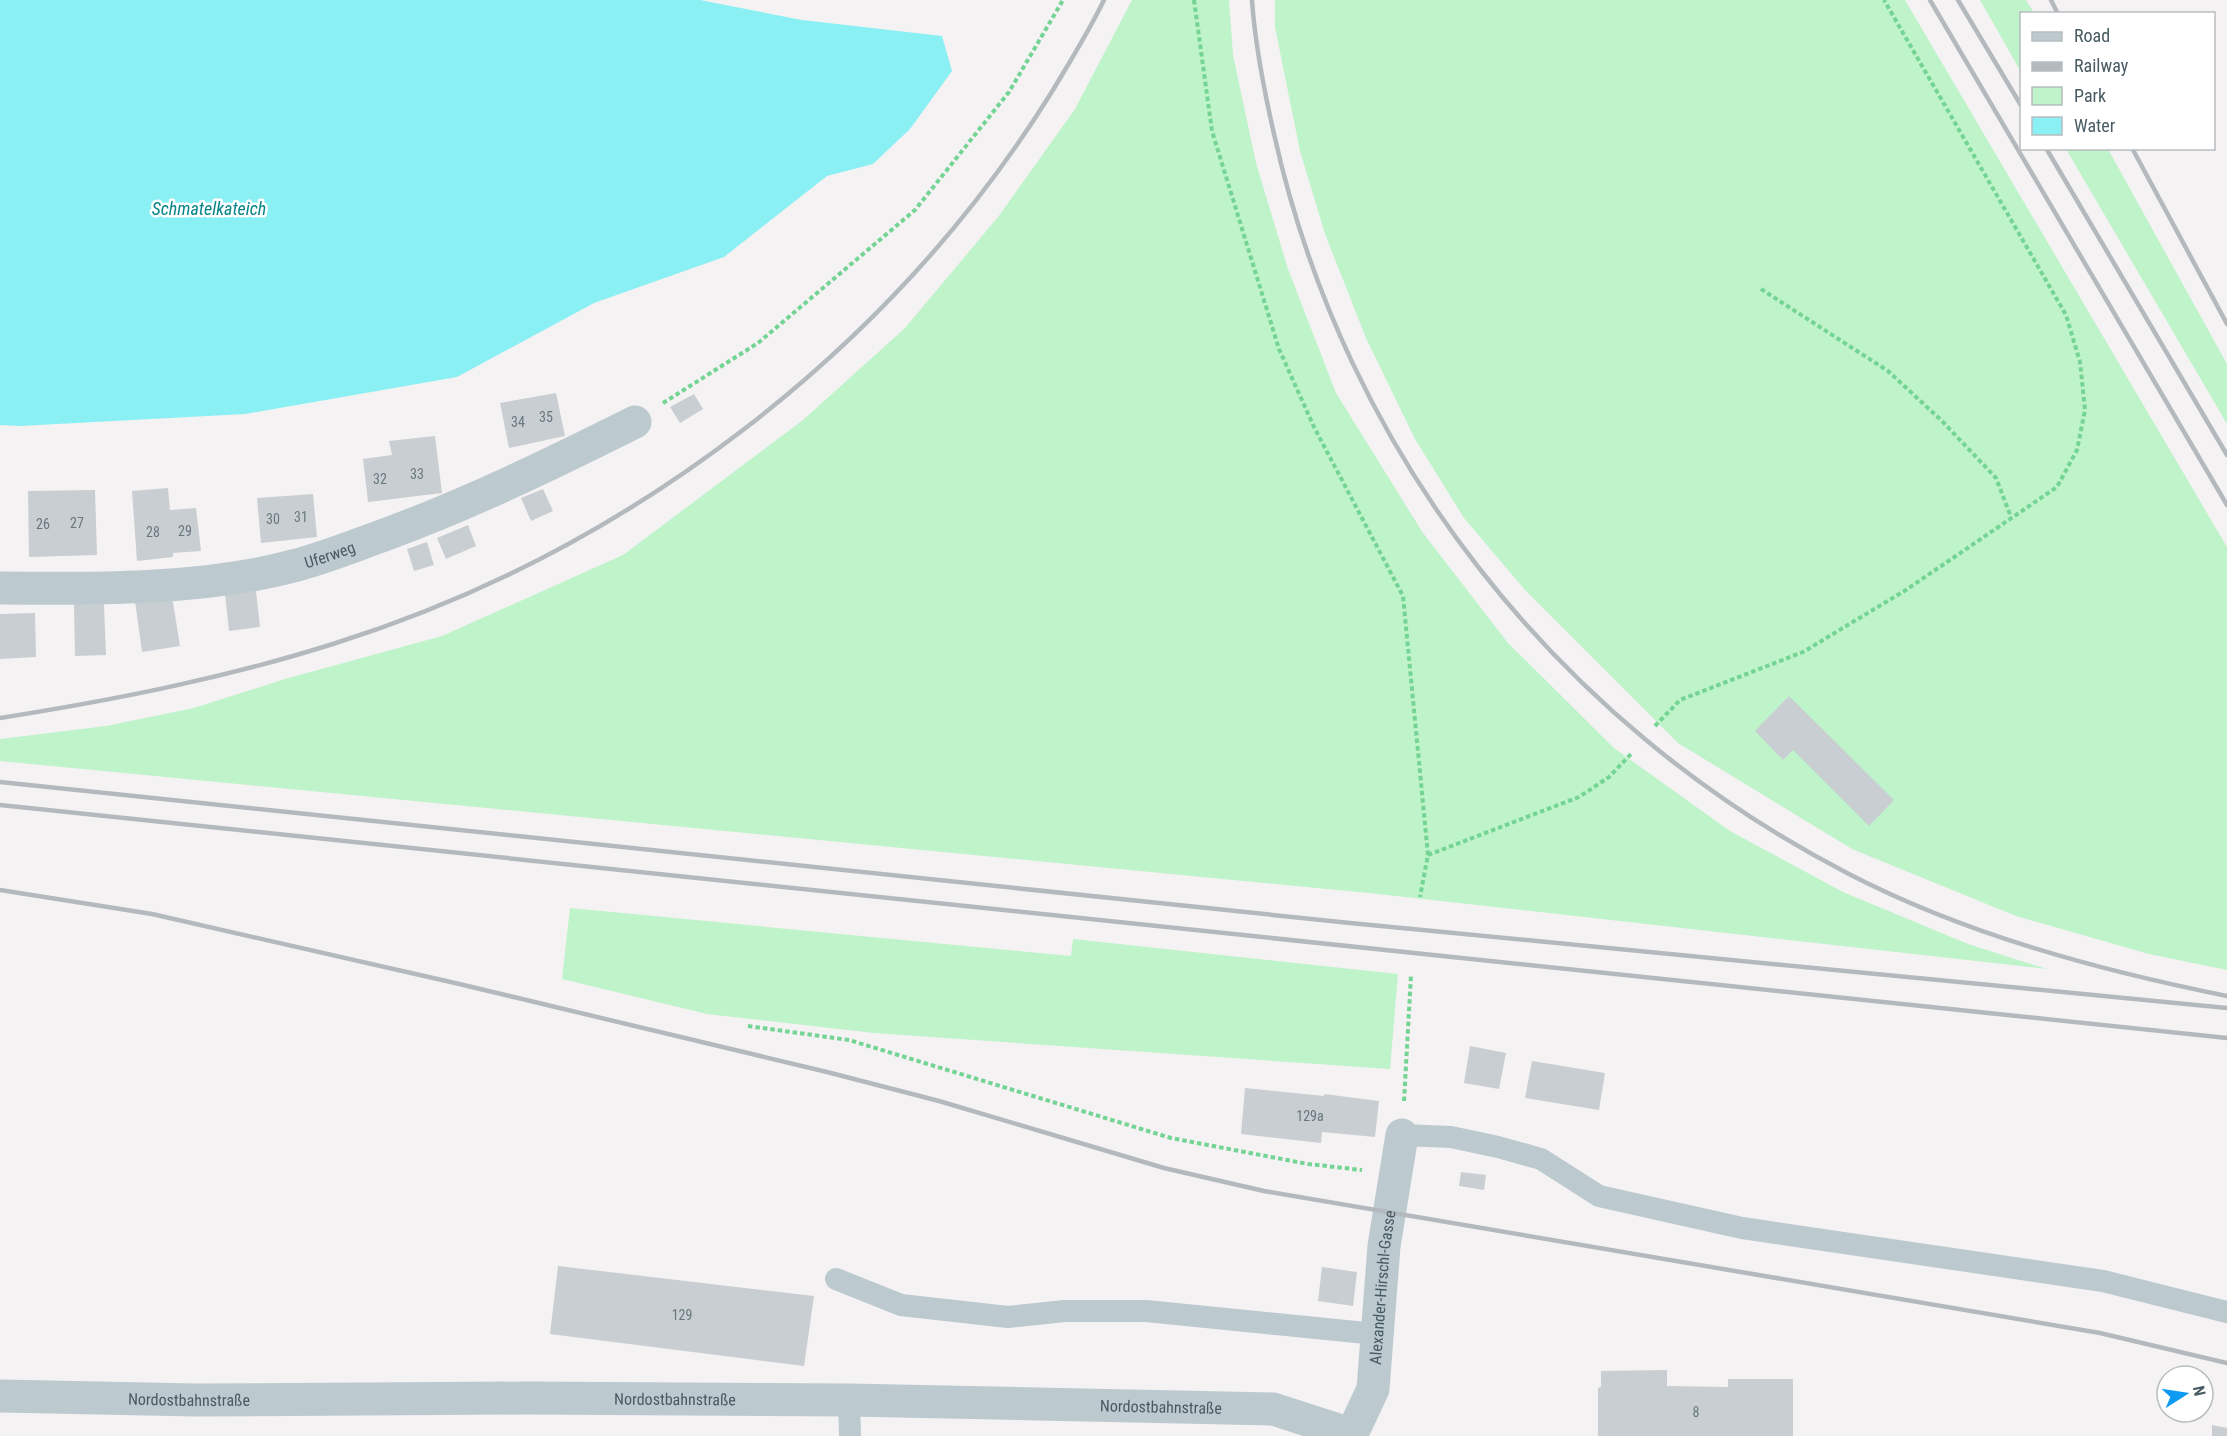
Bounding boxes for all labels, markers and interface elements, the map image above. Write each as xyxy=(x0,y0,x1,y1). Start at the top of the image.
legend xyxy=(2020,12,2215,150)
text: Road xyxy=(2074,25,2110,46)
text: Railway xyxy=(2074,55,2129,76)
text: Park xyxy=(2074,85,2106,106)
text: Water xyxy=(2074,115,2116,136)
water label: Schmatelkateich xyxy=(152,198,266,219)
house number: 35 xyxy=(539,409,553,425)
house number: 34 xyxy=(511,414,525,430)
house number: 33 xyxy=(410,466,424,482)
house number: 32 xyxy=(373,471,387,487)
house number: 31 xyxy=(294,509,308,525)
house number: 30 xyxy=(266,511,280,527)
house number: 27 xyxy=(70,515,84,531)
house number: 26 xyxy=(36,516,50,532)
house number: 29 xyxy=(178,523,192,539)
house number: 28 xyxy=(146,524,160,540)
street label: Uferweg xyxy=(302,537,358,572)
house number: 129a xyxy=(1296,1108,1324,1124)
street label: Alexander-Hirschl-Gasse xyxy=(1365,1209,1399,1365)
house number: 129 xyxy=(672,1307,692,1323)
north arrow xyxy=(2155,1364,2215,1424)
text: N xyxy=(2189,1384,2209,1398)
street label: Nordostbahnstraße xyxy=(128,1389,250,1410)
street label: Nordostbahnstraße xyxy=(614,1389,736,1409)
street label: Nordostbahnstraße xyxy=(1100,1396,1222,1417)
house number: 8 xyxy=(1693,1404,1700,1420)

